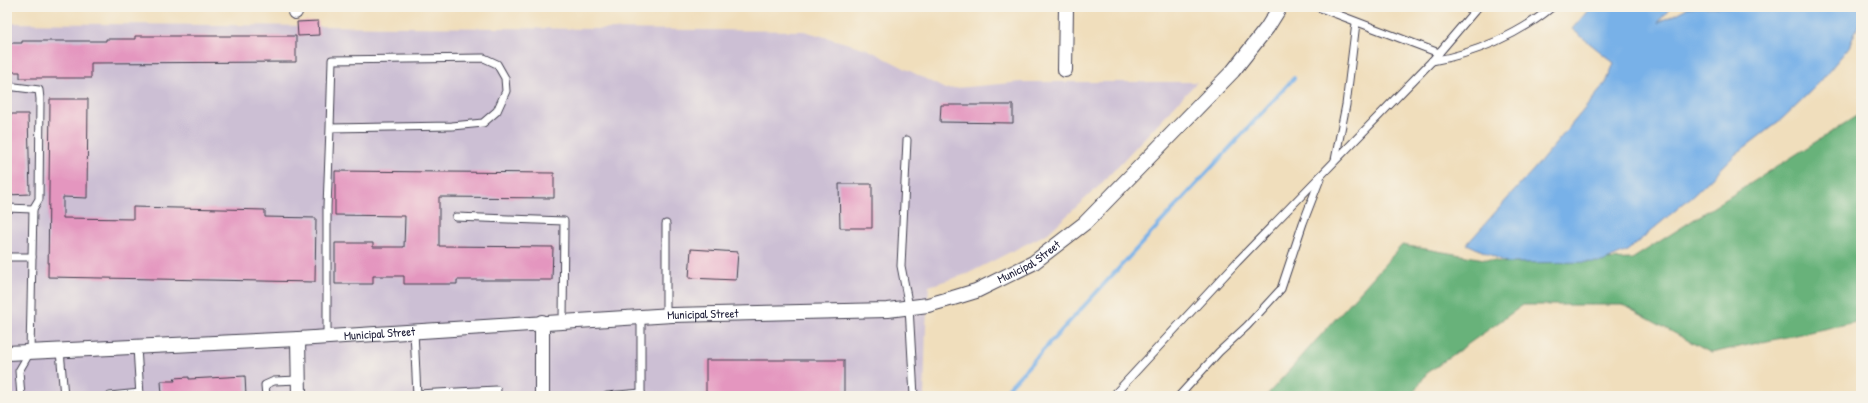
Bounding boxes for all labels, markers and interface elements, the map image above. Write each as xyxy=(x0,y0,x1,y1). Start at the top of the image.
street label: Municipal Street xyxy=(994,235,1064,287)
street label: Municipal Street xyxy=(667,304,740,323)
street label: Municipal Street xyxy=(343,322,416,344)

